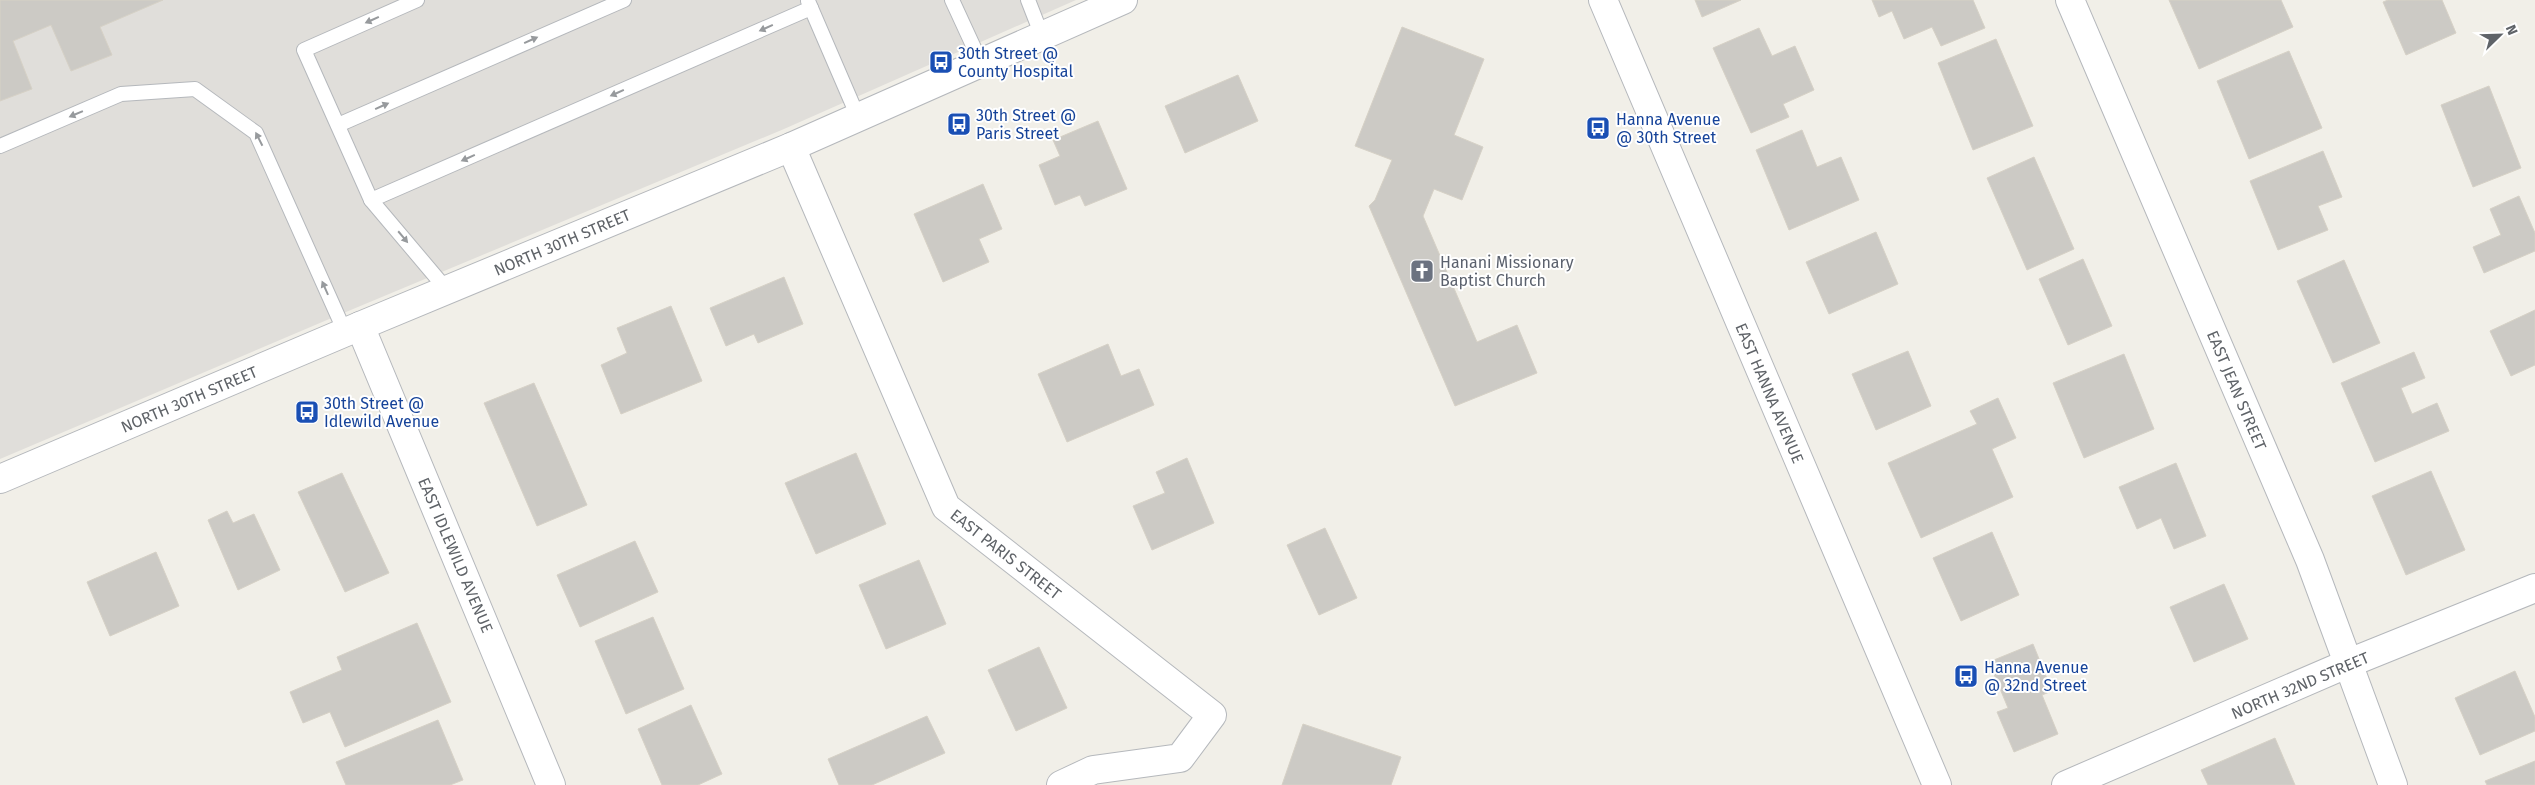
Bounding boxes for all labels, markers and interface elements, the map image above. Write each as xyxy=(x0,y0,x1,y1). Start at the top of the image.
north arrow xyxy=(2475,10,2525,60)
one-way arrow xyxy=(365,16,379,24)
text: N xyxy=(2502,23,2521,38)
one-way arrow xyxy=(759,24,773,32)
one-way arrow xyxy=(524,36,538,44)
place label: 30th Street @ County Hospital xyxy=(958,44,1073,81)
bus stop icon: 30th Street @ County Hospital xyxy=(928,49,954,75)
one-way arrow xyxy=(610,89,624,97)
one-way arrow xyxy=(375,101,389,109)
place label: 30th Street @ Paris Street xyxy=(976,106,1076,143)
one-way arrow xyxy=(69,110,83,118)
place label: Hanna Avenue @ 30th Street xyxy=(1616,110,1720,147)
bus stop icon: 30th Street @ Paris Street xyxy=(946,111,972,137)
bus stop icon: Hanna Avenue @ 30th Street xyxy=(1585,115,1611,141)
one-way arrow xyxy=(255,132,263,147)
one-way arrow xyxy=(461,154,475,162)
street label: NORTH 30TH STREET xyxy=(491,205,634,280)
one-way arrow xyxy=(397,231,408,244)
place label: Hanani Missionary Baptist Church xyxy=(1440,253,1574,290)
church icon: Hanani Missionary Baptist Church xyxy=(1409,258,1435,284)
one-way arrow xyxy=(321,281,329,295)
street label: EAST HANNA AVENUE xyxy=(1731,320,1808,466)
street label: EAST JEAN STREET xyxy=(2203,328,2271,454)
street label: NORTH 30TH STREET xyxy=(118,362,261,437)
place label: 30th Street @ Idlewild Avenue xyxy=(324,394,439,431)
bus stop icon: 30th Street @ Idlewild Avenue xyxy=(294,399,320,425)
street label: EAST IDLEWILD AVENUE xyxy=(414,475,497,636)
street label: EAST PARIS STREET xyxy=(947,505,1065,604)
street label: NORTH 32ND STREET xyxy=(2229,648,2373,723)
place label: Hanna Avenue @ 32nd Street xyxy=(1984,658,2088,695)
bus stop icon: Hanna Avenue @ 32nd Street xyxy=(1953,663,1979,689)

